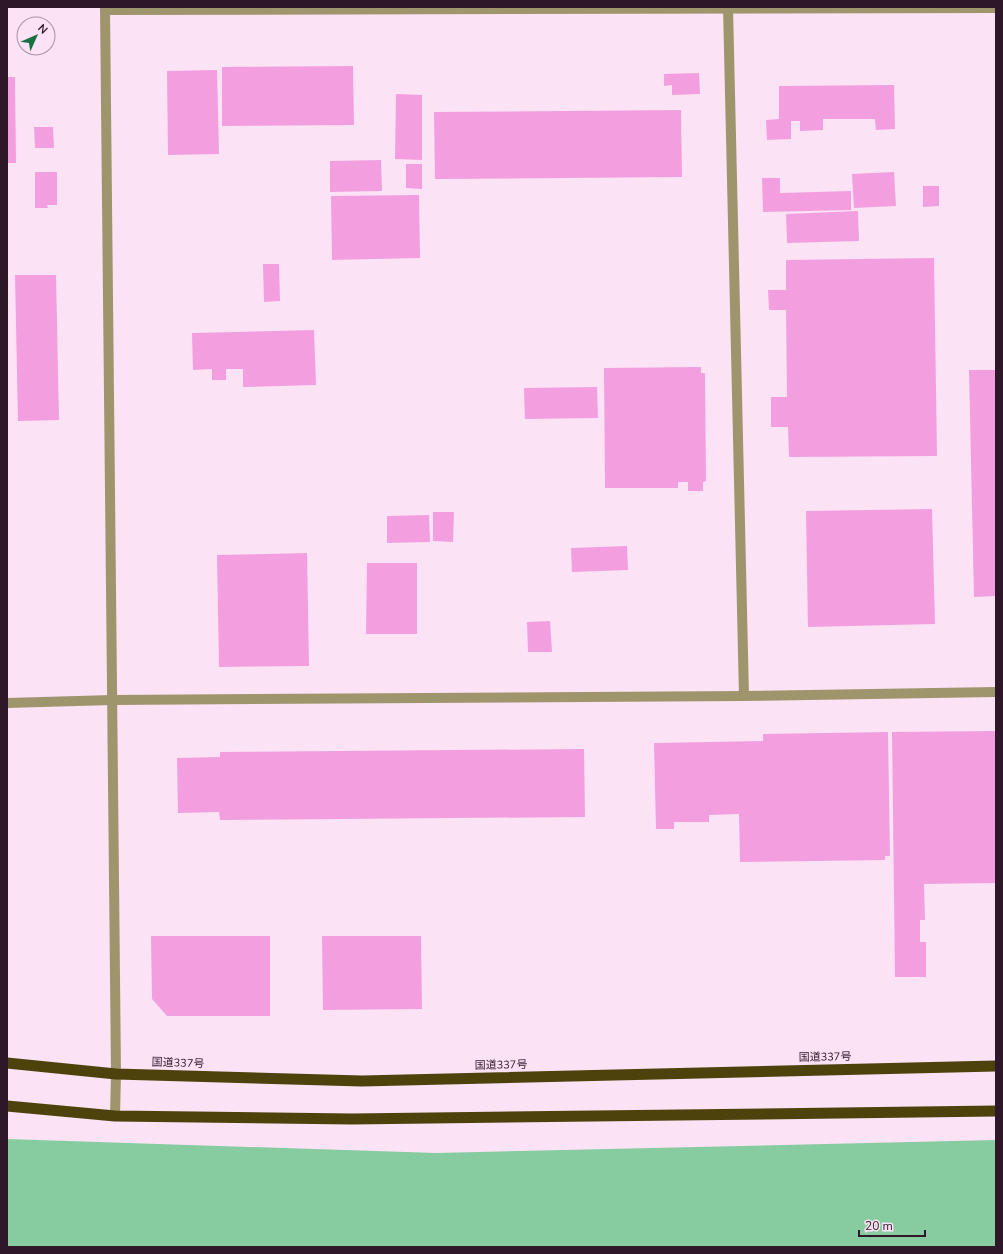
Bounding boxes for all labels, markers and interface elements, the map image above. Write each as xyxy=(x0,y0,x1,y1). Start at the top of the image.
north arrow xyxy=(16,16,56,56)
text: N xyxy=(35,21,51,37)
street label: 国道337号 xyxy=(798,1049,852,1065)
street label: 国道337号 xyxy=(151,1055,205,1071)
street label: 国道337号 xyxy=(474,1057,528,1073)
scale bar xyxy=(859,1212,925,1238)
text: 20 m xyxy=(865,1218,893,1234)

